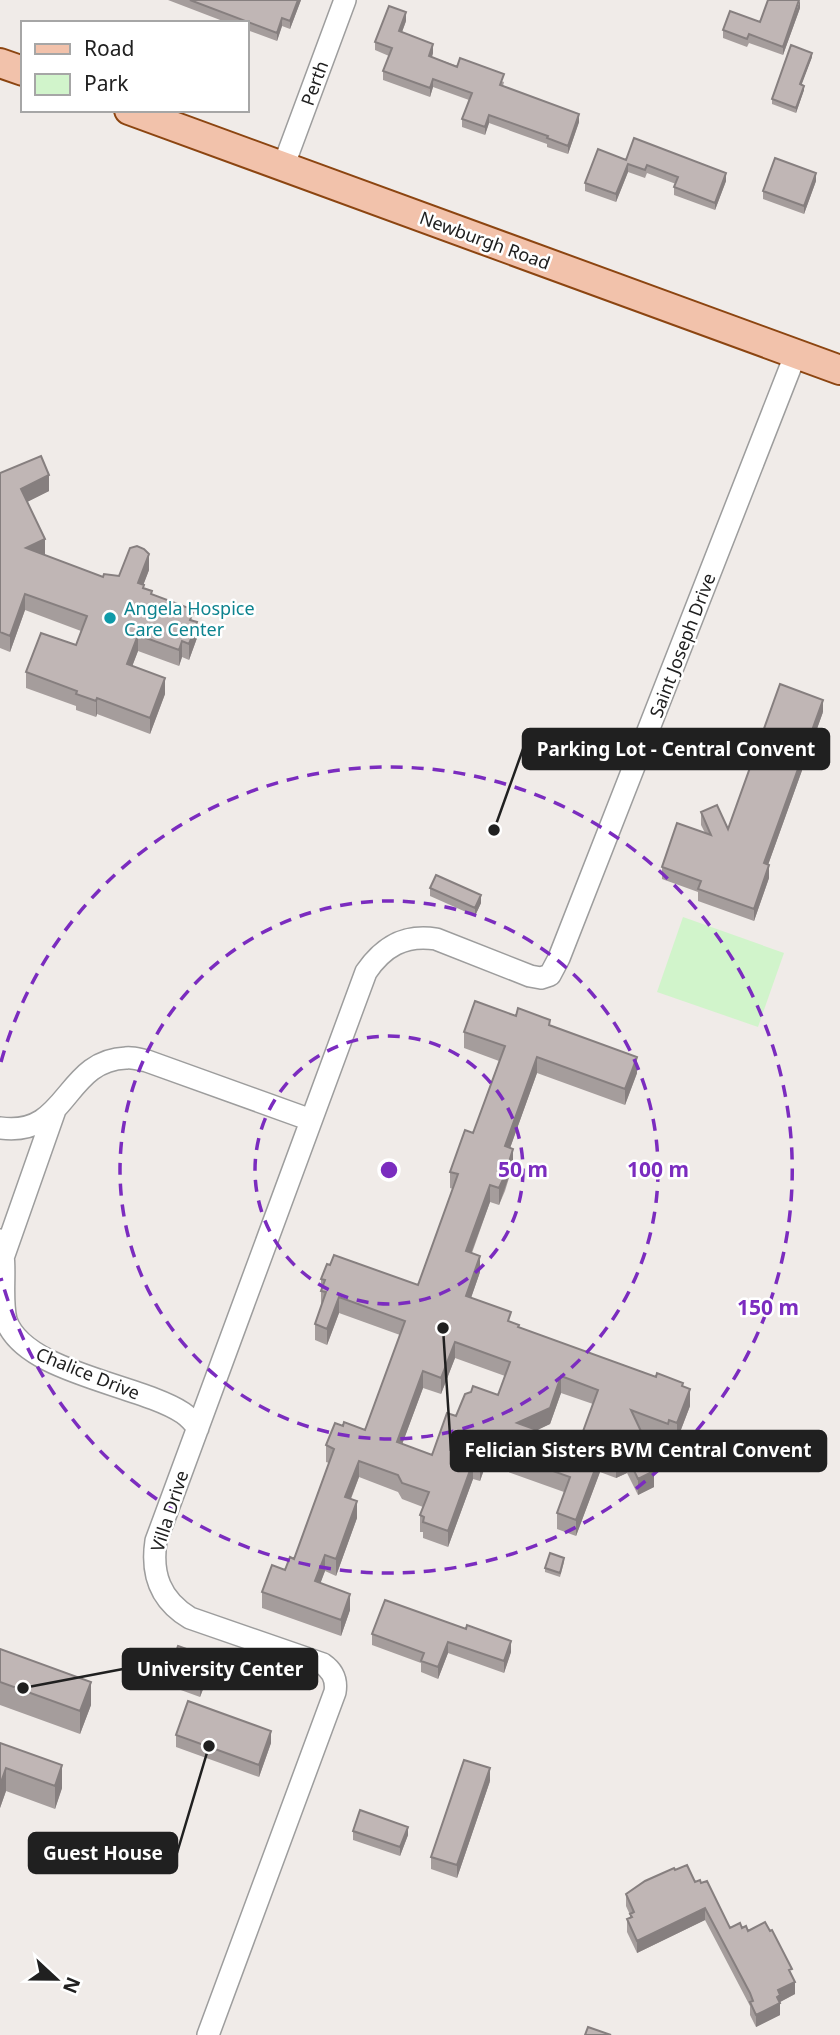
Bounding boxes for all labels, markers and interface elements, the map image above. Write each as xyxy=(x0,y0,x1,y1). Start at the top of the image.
legend xyxy=(21,21,248,112)
text: Road xyxy=(84,34,134,62)
street label: Perth xyxy=(295,57,333,109)
text: Park xyxy=(84,69,129,97)
street label: Newburgh Road xyxy=(416,205,554,275)
street label: Saint Joseph Drive xyxy=(643,569,721,721)
place label: Angela Hospice Care Center xyxy=(124,596,255,641)
marker: Angela Hospice Care Center xyxy=(102,610,118,626)
callout: Parking Lot - Central Convent xyxy=(523,729,829,769)
text: Parking Lot - Central Convent xyxy=(537,736,815,762)
text: 50 m xyxy=(498,1155,548,1183)
text: 100 m xyxy=(627,1155,689,1183)
centre of rings xyxy=(377,1158,401,1182)
text: 150 m xyxy=(737,1293,799,1321)
street label: Chalice Drive xyxy=(33,1341,143,1405)
callout: Felician Sisters BVM Central Convent xyxy=(451,1431,826,1471)
text: Felician Sisters BVM Central Convent xyxy=(465,1437,811,1463)
street label: Villa Drive xyxy=(145,1467,193,1555)
callout: University Center xyxy=(123,1649,317,1689)
text: University Center xyxy=(137,1656,304,1682)
callout: Guest House xyxy=(29,1833,177,1873)
text: Guest House xyxy=(43,1840,163,1866)
north arrow xyxy=(21,1944,91,2014)
text: N xyxy=(57,1973,87,1997)

